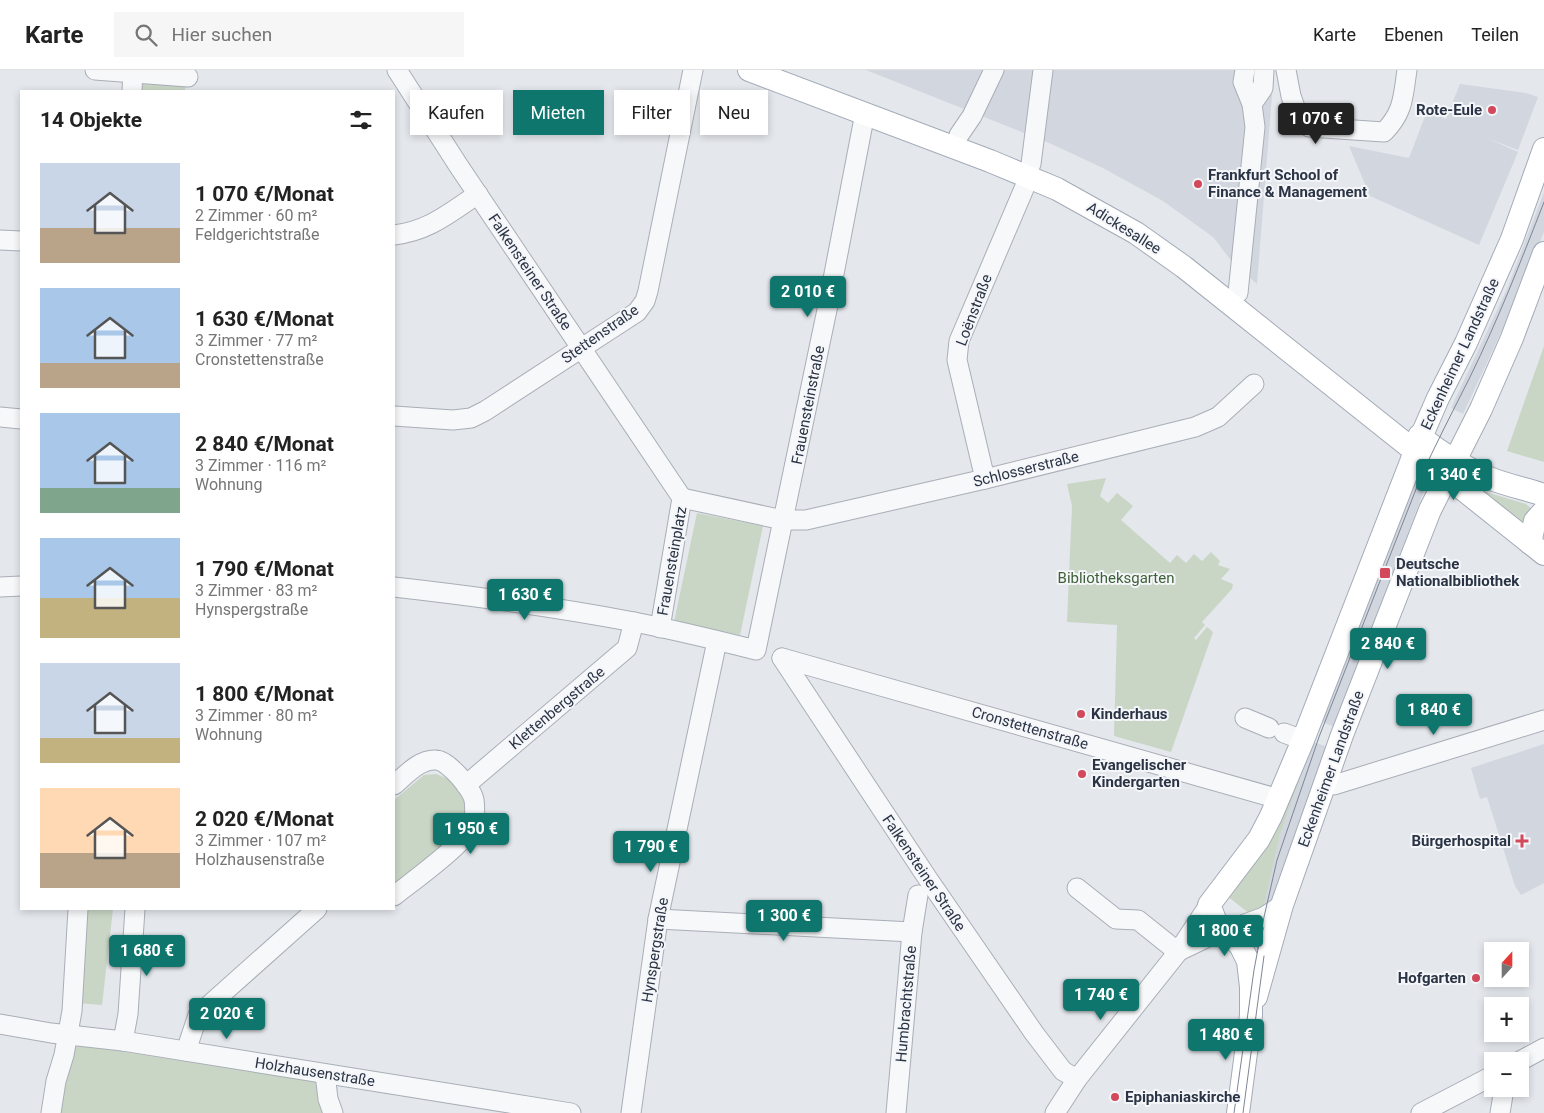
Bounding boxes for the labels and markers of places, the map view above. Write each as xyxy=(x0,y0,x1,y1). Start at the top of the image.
place label: Rote-Eule xyxy=(1416,101,1482,119)
pin: 1 070 € xyxy=(1270,102,1362,145)
marker: Rote-Eule xyxy=(1486,104,1498,116)
place label: Frankfurt School of Finance & Management xyxy=(1208,166,1367,201)
marker: Frankfurt School of Finance & Management xyxy=(1192,178,1204,190)
pin: 2 010 € xyxy=(762,276,854,318)
pin: 1 340 € xyxy=(1408,458,1500,501)
place label: Deutsche Nationalbibliothek xyxy=(1396,555,1520,590)
marker: Deutsche Nationalbibliothek xyxy=(1378,566,1392,580)
pin: 1 630 € xyxy=(479,578,571,621)
pin: 2 840 € xyxy=(1342,628,1434,670)
pin: 1 840 € xyxy=(1388,694,1480,736)
place label: Kinderhaus xyxy=(1091,705,1168,723)
marker: Kinderhaus xyxy=(1075,708,1087,720)
place label: Evangelischer Kindergarten xyxy=(1092,756,1187,791)
marker: Evangelischer Kindergarten xyxy=(1076,768,1088,780)
pin: 1 950 € xyxy=(425,812,517,855)
pin: 1 790 € xyxy=(605,830,697,873)
place label: Bürgerhospital xyxy=(1411,832,1511,850)
marker: Bürgerhospital xyxy=(1515,834,1529,848)
pin: 1 300 € xyxy=(738,900,830,942)
pin: 1 800 € xyxy=(1179,914,1271,957)
pin: 1 680 € xyxy=(101,934,193,977)
place label: Hofgarten xyxy=(1398,969,1466,987)
marker: Hofgarten xyxy=(1470,972,1482,984)
pin: 1 740 € xyxy=(1055,978,1147,1021)
pin: 2 020 € xyxy=(181,998,273,1040)
pin: 1 480 € xyxy=(1180,1018,1272,1061)
place label: Epiphaniaskirche xyxy=(1125,1088,1240,1106)
marker: Epiphaniaskirche xyxy=(1109,1091,1121,1103)

